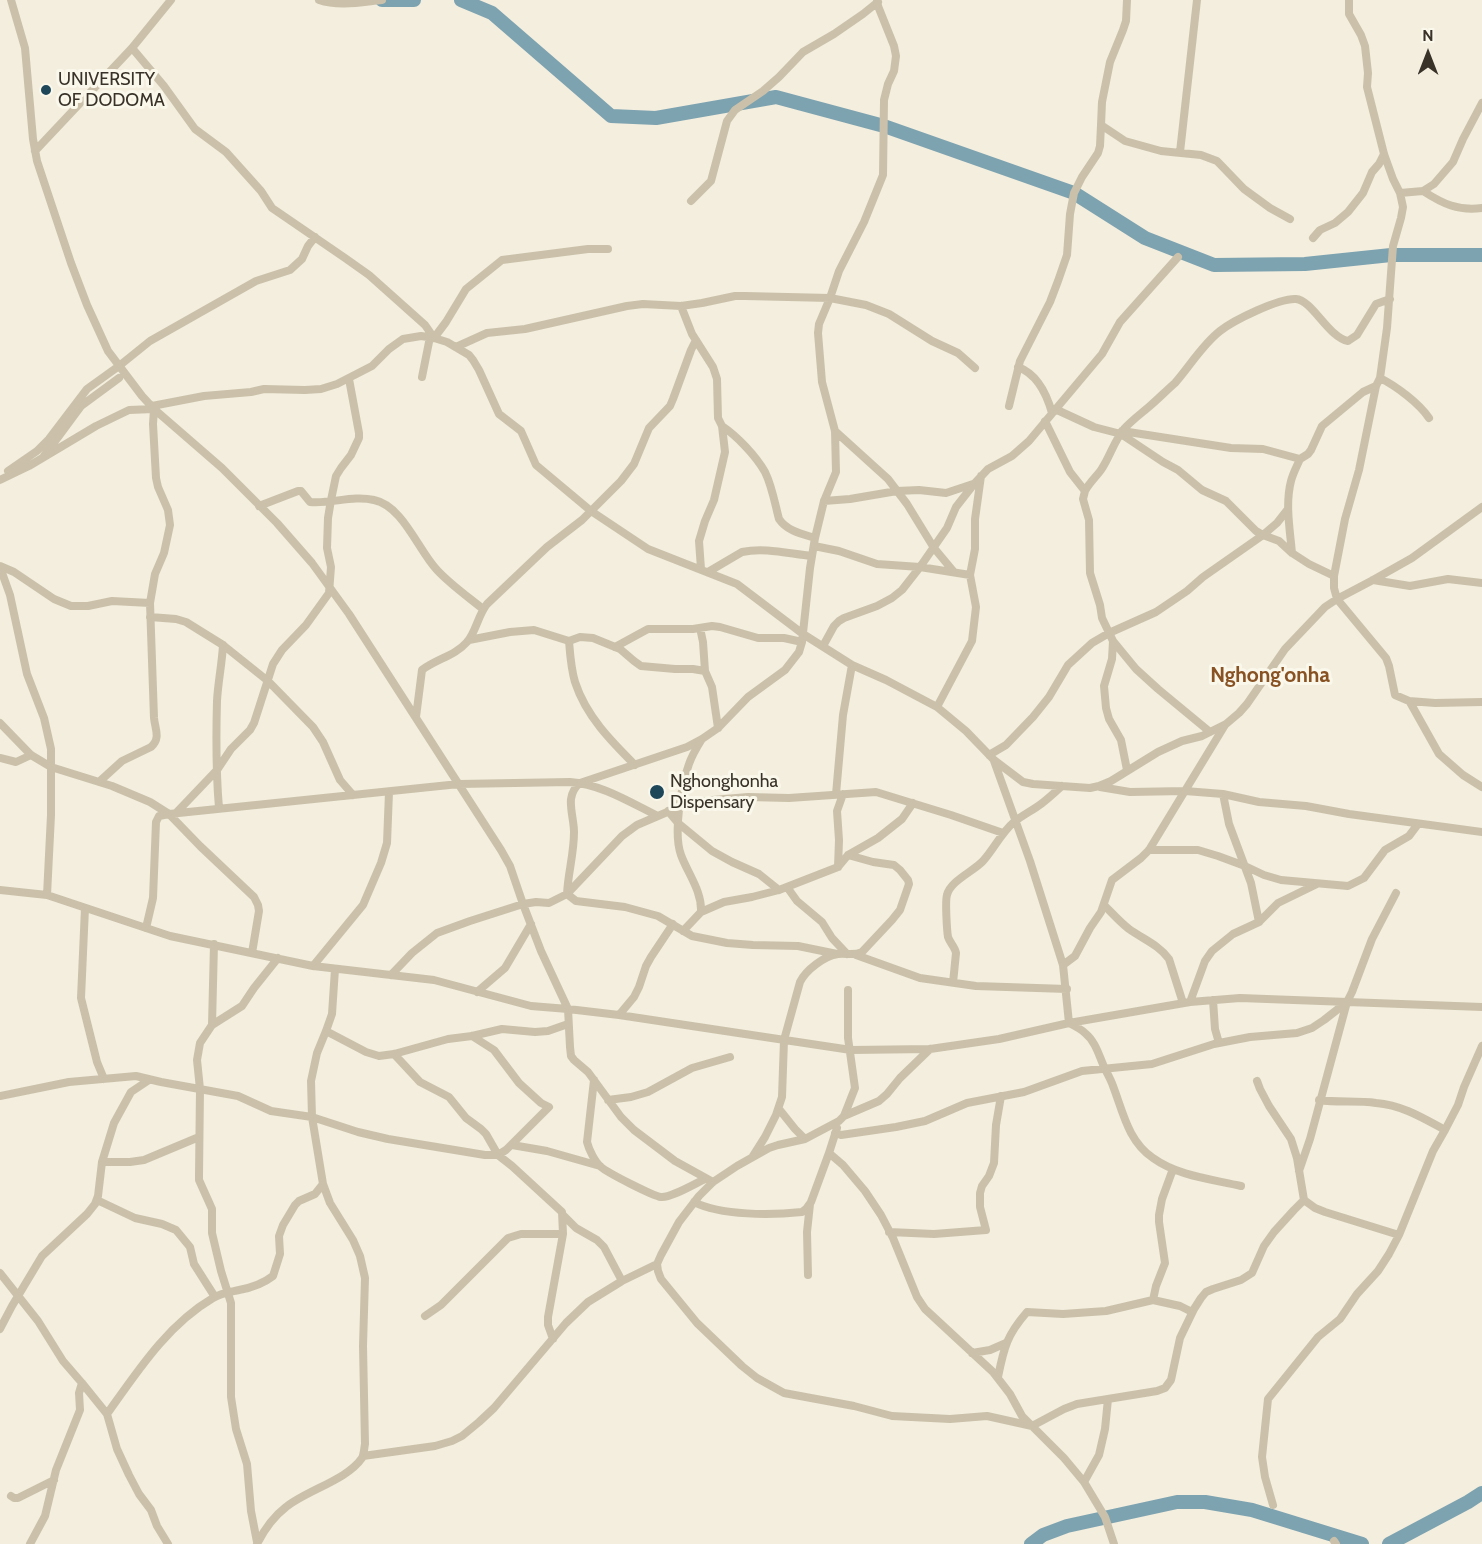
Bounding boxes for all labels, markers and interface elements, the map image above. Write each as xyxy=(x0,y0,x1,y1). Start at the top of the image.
north arrow xyxy=(1398,24,1458,84)
text: N xyxy=(1422,26,1434,45)
place label: UNIVERSITY OF DODOMA xyxy=(58,69,165,112)
marker: UNIVERSITY OF DODOMA xyxy=(39,83,53,97)
district label: Nghong'onha xyxy=(1210,663,1330,689)
place label: Nghonghonha Dispensary xyxy=(670,771,778,814)
marker: Nghonghonha Dispensary xyxy=(648,783,666,801)

